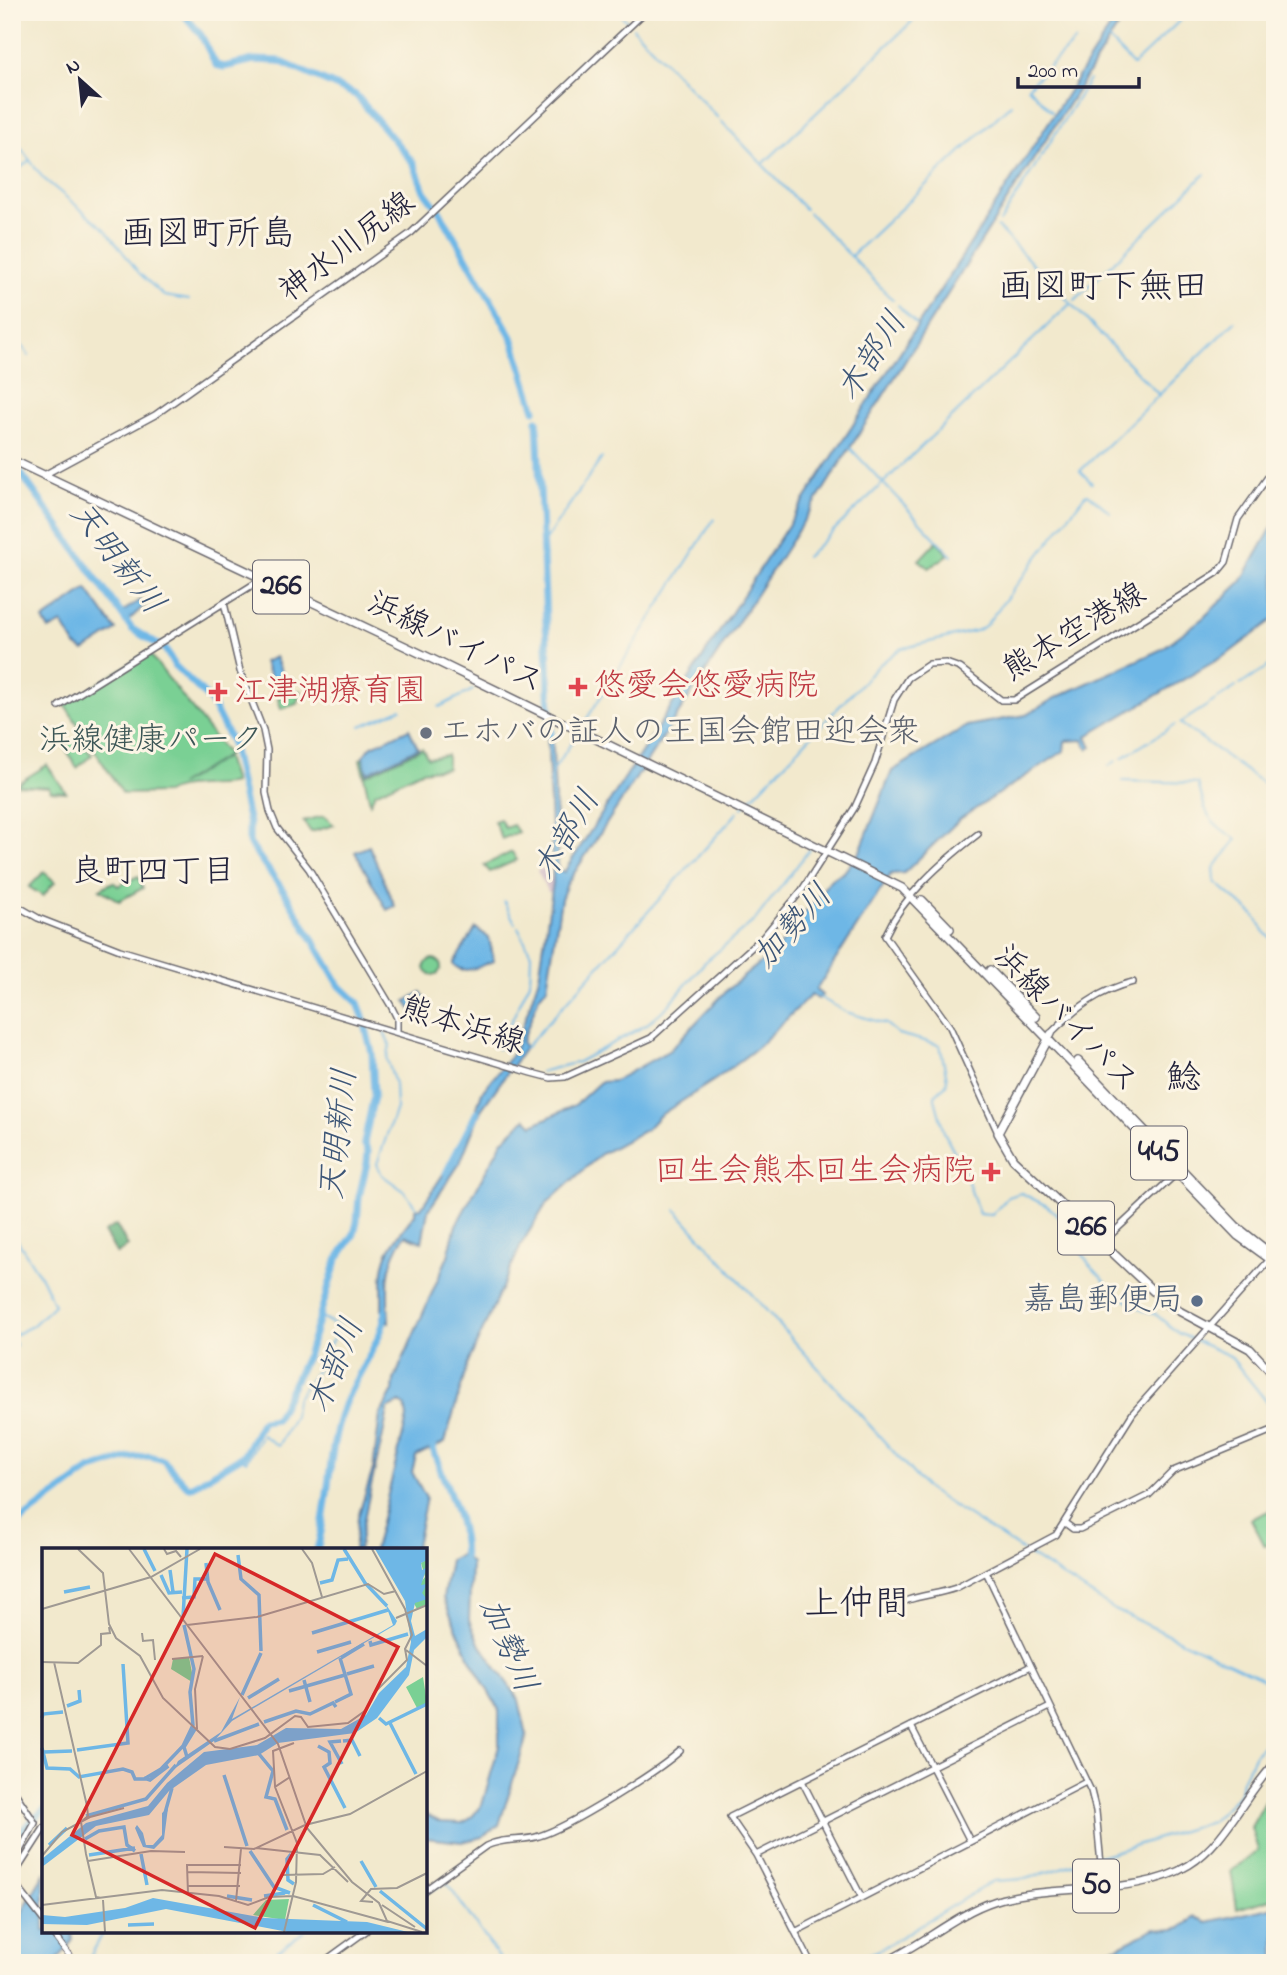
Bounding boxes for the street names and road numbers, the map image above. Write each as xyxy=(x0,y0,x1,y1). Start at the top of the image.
street label: 神水川尻線 xyxy=(270,181,426,315)
road number: 266 xyxy=(253,560,309,614)
street label: 熊本空港線 xyxy=(994,572,1156,694)
street label: 浜線バイパス xyxy=(359,581,551,707)
street label: 浜線バイパス xyxy=(982,935,1148,1105)
street label: 熊本浜線 xyxy=(394,986,530,1068)
road number: 445 xyxy=(1131,1126,1187,1180)
road number: 266 xyxy=(1058,1202,1114,1254)
road number: 50 xyxy=(1073,1860,1119,1912)

